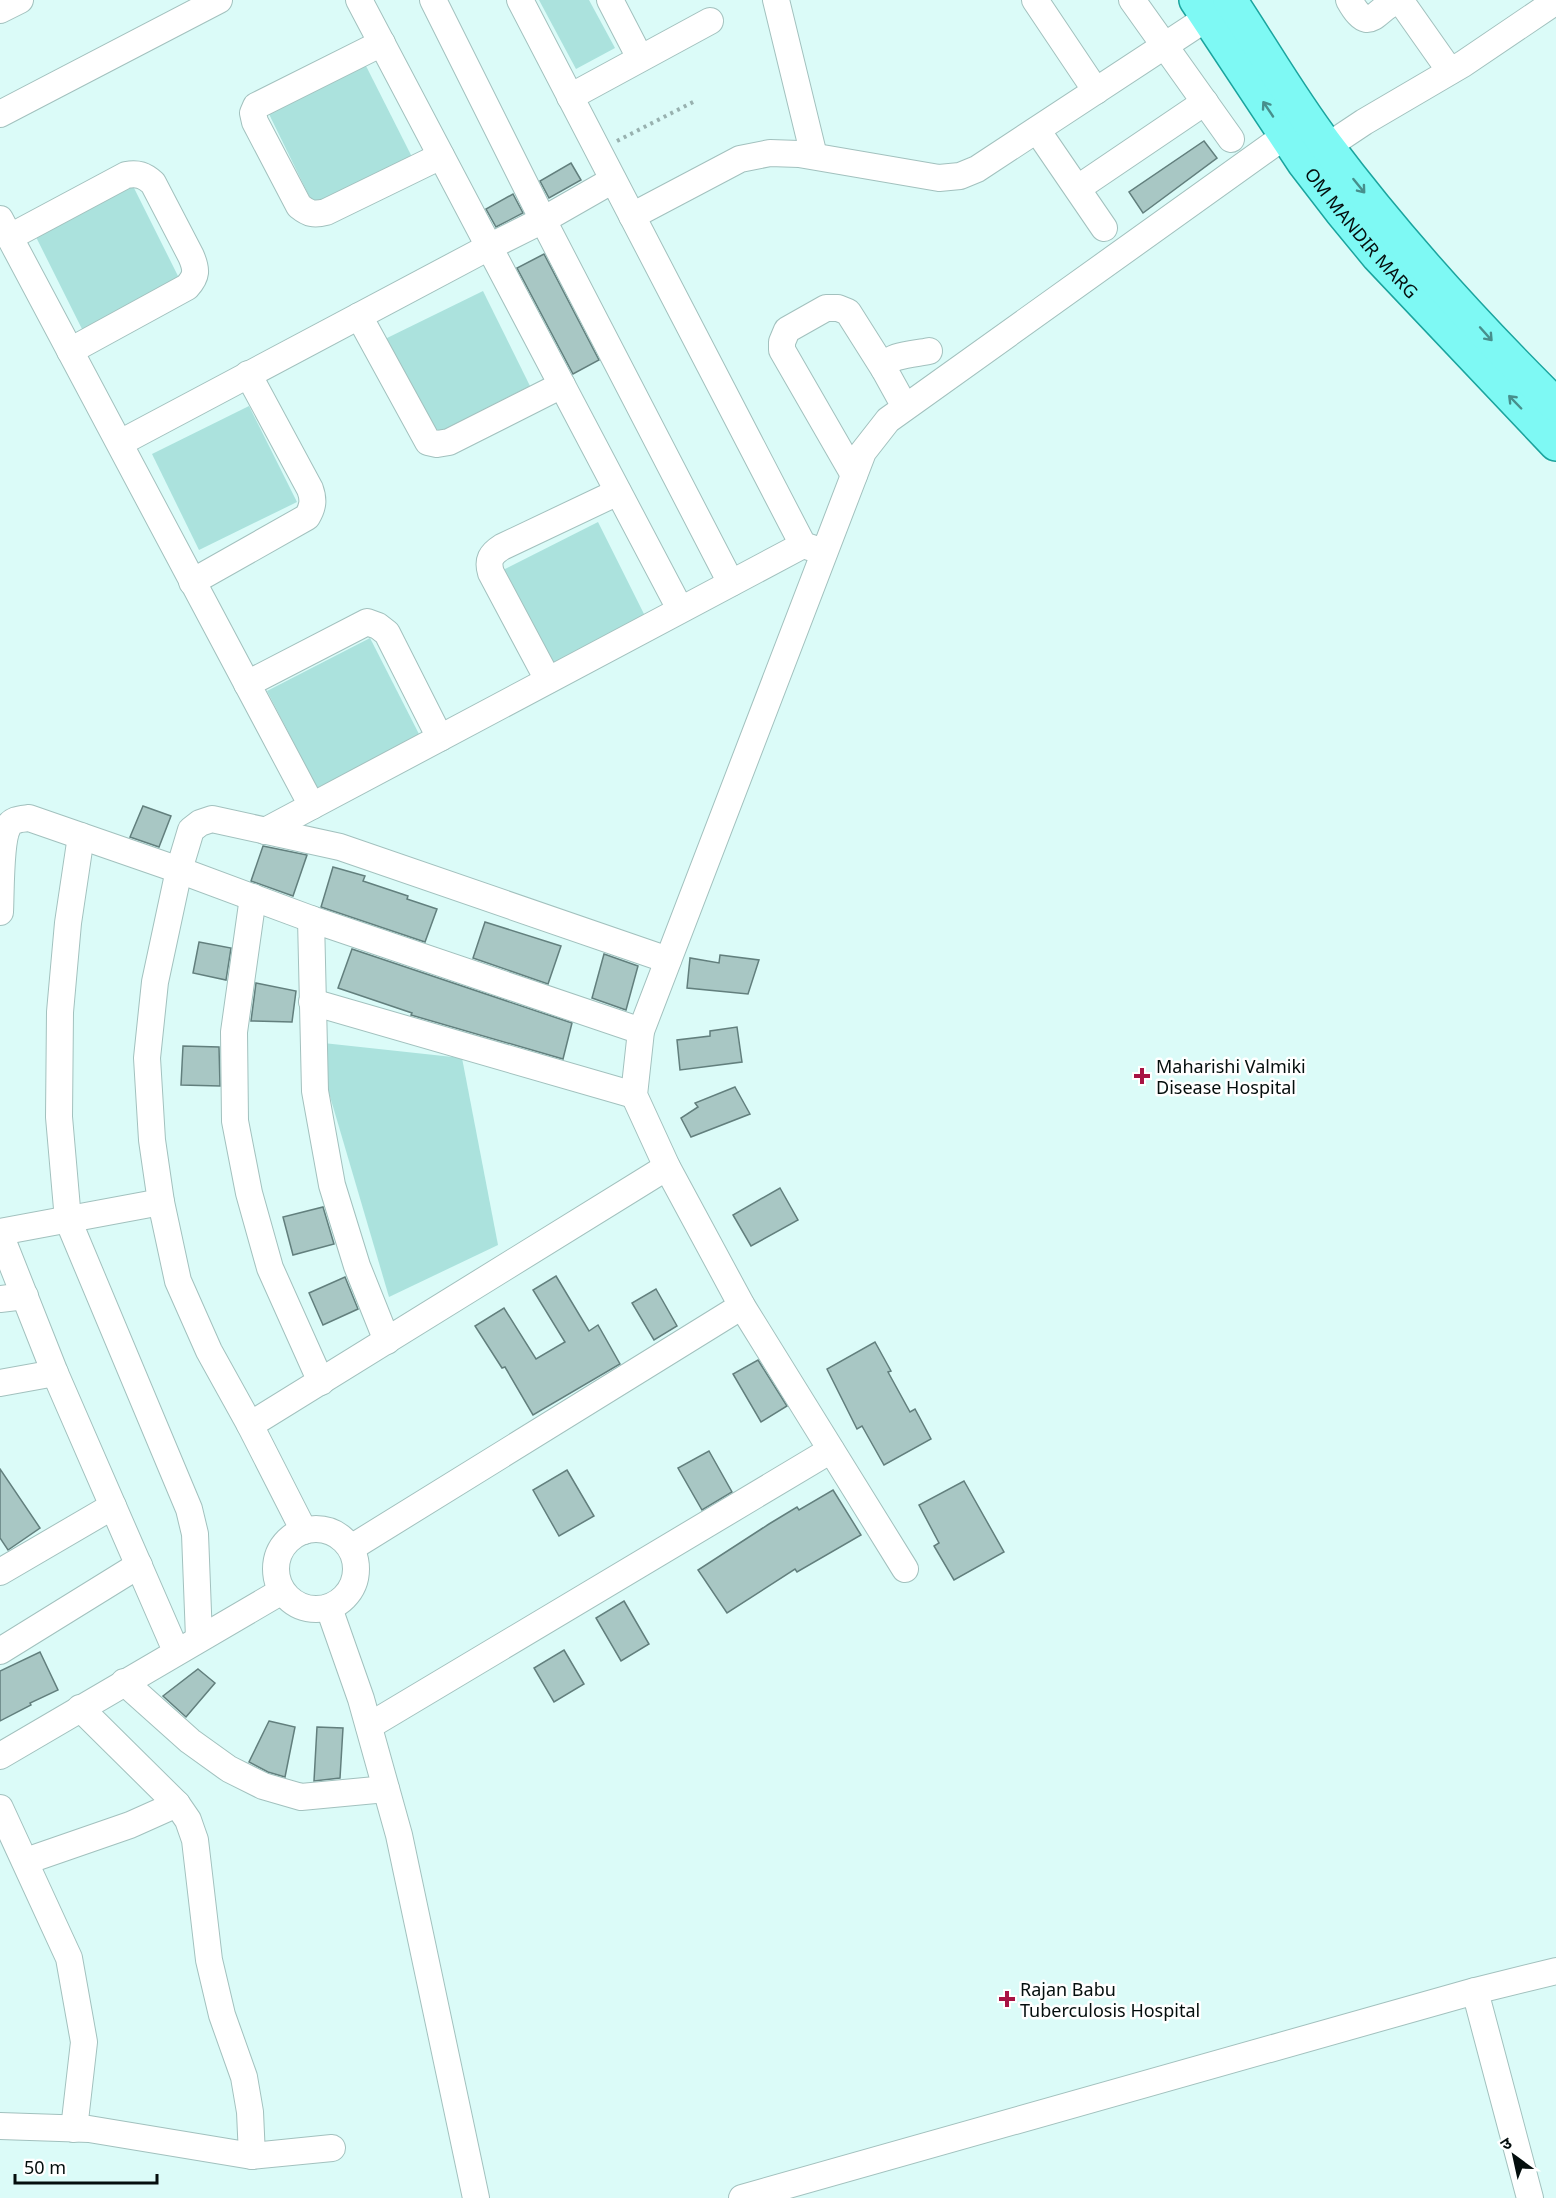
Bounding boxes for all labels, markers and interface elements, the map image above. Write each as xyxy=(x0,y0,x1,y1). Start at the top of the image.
one-way arrow xyxy=(1262,101,1274,118)
street label: OM MANDIR MARG xyxy=(1300,162,1424,303)
one-way arrow xyxy=(1352,178,1365,194)
one-way arrow xyxy=(1479,326,1493,341)
one-way arrow xyxy=(1508,395,1522,410)
place label: Maharishi Valmiki Disease Hospital xyxy=(1156,1054,1306,1099)
marker: Maharishi Valmiki Disease Hospital xyxy=(1133,1067,1151,1085)
place label: Rajan Babu Tuberculosis Hospital xyxy=(1020,1977,1200,2022)
marker: Rajan Babu Tuberculosis Hospital xyxy=(998,1990,1016,2008)
north arrow xyxy=(1484,2126,1544,2186)
text: उ xyxy=(1496,2131,1516,2155)
scale bar xyxy=(15,2147,158,2185)
text: 50 m xyxy=(24,2155,66,2179)

